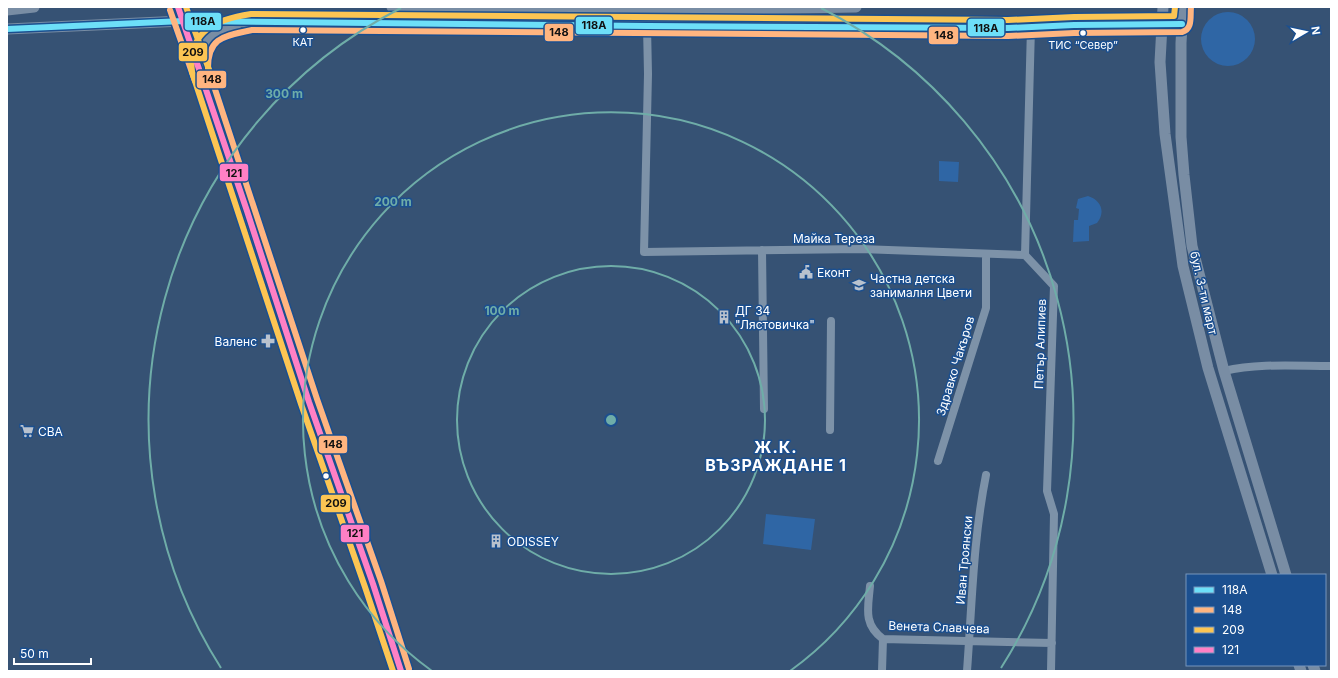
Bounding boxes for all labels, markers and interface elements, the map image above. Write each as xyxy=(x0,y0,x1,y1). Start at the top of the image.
line badge: 118А xyxy=(184,12,222,31)
north arrow xyxy=(1286,12,1326,52)
text: 118А xyxy=(191,14,215,28)
line badge: 118А xyxy=(575,16,613,35)
text: 118А xyxy=(582,18,606,32)
line badge: 118А xyxy=(967,18,1005,37)
text: 118А xyxy=(974,21,998,35)
line badge: 148 xyxy=(544,23,574,42)
marker: КАТ xyxy=(298,25,308,35)
text: 148 xyxy=(549,25,569,39)
text: N xyxy=(1308,25,1323,36)
line badge: 148 xyxy=(928,26,959,45)
text: 148 xyxy=(934,28,954,42)
marker: ТИС “Север” xyxy=(1078,28,1088,38)
place label: КАТ xyxy=(292,35,314,49)
place label: ТИС “Север” xyxy=(1048,38,1118,52)
line badge: 209 xyxy=(178,42,208,62)
text: 209 xyxy=(182,45,204,59)
line badge: 148 xyxy=(196,70,227,89)
text: 148 xyxy=(202,72,222,86)
text: 300 m xyxy=(265,86,303,101)
line badge: 121 xyxy=(219,163,249,182)
text: 121 xyxy=(226,166,242,180)
text: 200 m xyxy=(374,194,412,209)
street label: Майка Тереза xyxy=(793,231,875,246)
street label: бул. 3-ти март xyxy=(1187,250,1221,337)
public building icon: Еконт xyxy=(798,264,814,280)
place label: Еконт xyxy=(817,265,851,280)
place label: Частна детска занималня Цвети xyxy=(870,271,972,300)
school or university icon: Частна детска занималня Цвети xyxy=(851,277,867,293)
street label: Петър Алипиев xyxy=(1031,298,1049,389)
text: 100 m xyxy=(484,303,520,318)
place label: ДГ 34 "Лястовичка" xyxy=(735,303,815,332)
building icon: ДГ 34 "Лястовичка" xyxy=(716,309,732,325)
street label: Здравко Чакъров xyxy=(933,314,977,418)
pharmacy icon: Валенс xyxy=(260,333,276,349)
place label: Валенс xyxy=(215,334,257,349)
centre of rings xyxy=(604,413,618,427)
supermarket icon: CBA xyxy=(19,423,35,439)
place label: CBA xyxy=(38,424,63,439)
line badge: 148 xyxy=(318,435,348,454)
text: 148 xyxy=(323,437,343,451)
district label: Ж.К. ВЪЗРАЖДАНЕ 1 xyxy=(705,437,847,475)
unlabelled marker xyxy=(321,471,331,481)
line badge: 209 xyxy=(320,494,351,513)
text: 209 xyxy=(325,496,347,510)
street label: Иван Троянски xyxy=(953,515,975,605)
line badge: 121 xyxy=(340,524,370,543)
text: 121 xyxy=(347,526,363,540)
building icon: ODISSEY xyxy=(488,533,504,549)
place label: ODISSEY xyxy=(507,534,559,549)
legend xyxy=(1186,574,1326,666)
text: 118А xyxy=(1222,582,1247,597)
text: 148 xyxy=(1222,602,1242,617)
street label: Венета Славчева xyxy=(888,618,990,636)
text: 209 xyxy=(1222,622,1244,637)
scale bar xyxy=(14,640,91,666)
text: 121 xyxy=(1222,642,1239,657)
text: 50 m xyxy=(20,646,49,661)

